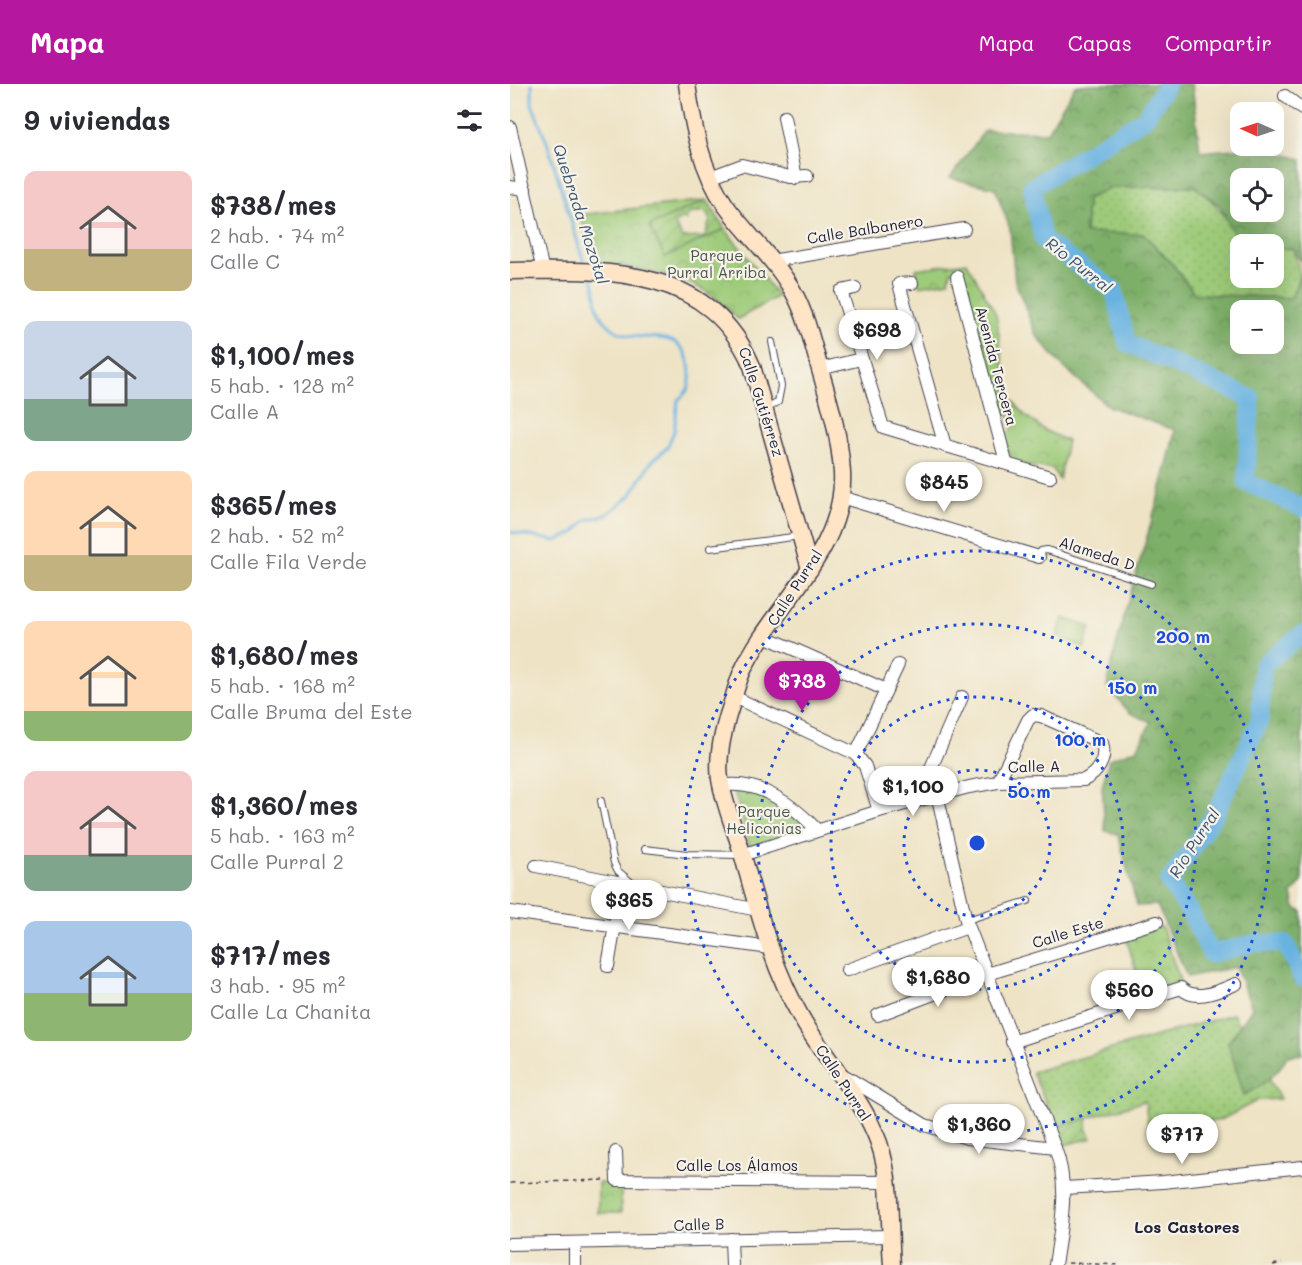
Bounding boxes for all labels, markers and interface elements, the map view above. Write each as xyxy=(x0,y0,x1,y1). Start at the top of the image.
text: Mapa xyxy=(30,24,105,60)
text: Mapa xyxy=(979,29,1035,56)
text: Capas xyxy=(1068,29,1132,56)
text: Compartir xyxy=(1165,29,1272,56)
north arrow xyxy=(1230,102,1284,156)
map controls xyxy=(1230,102,1284,354)
text: 9 viviendas xyxy=(24,103,171,137)
icon: filters xyxy=(453,104,486,137)
water label: Quebrada Mozotal xyxy=(549,141,614,287)
button: locate xyxy=(1230,168,1284,222)
text: $738/mes xyxy=(210,188,337,222)
icon: home xyxy=(72,195,144,267)
street label: Calle Balbanero xyxy=(805,210,924,248)
text: 2 hab. · 74 m² xyxy=(210,222,344,248)
water label: Río Purral xyxy=(1042,232,1117,297)
button: + xyxy=(1230,234,1284,288)
park label: Parque Purral Arriba xyxy=(667,245,767,282)
text: Calle C xyxy=(210,248,280,274)
button: − xyxy=(1230,300,1284,354)
street label: Avenida Tercera xyxy=(971,304,1023,428)
pin: $698 xyxy=(841,310,913,361)
text: $698 xyxy=(853,316,901,342)
text: $1,100/mes xyxy=(210,338,355,372)
street label: Calle Gutiérrez xyxy=(735,344,789,459)
icon: home xyxy=(72,345,144,417)
text: 5 hab. · 128 m² xyxy=(210,372,354,398)
text: Calle A xyxy=(210,398,279,424)
pin: $845 xyxy=(908,462,980,513)
text: $845 xyxy=(919,468,969,494)
text: $365/mes xyxy=(210,488,337,522)
icon: home xyxy=(72,495,144,567)
text: 2 hab. · 52 m² xyxy=(210,522,344,548)
street label: Alameda D xyxy=(1057,531,1138,575)
street label: Calle Purral xyxy=(762,545,826,629)
text: Calle Fila Verde xyxy=(210,548,367,574)
text: 200 m xyxy=(1156,624,1210,648)
text: $1,680/mes xyxy=(210,638,359,672)
icon: home xyxy=(72,645,144,717)
pin: $738 xyxy=(766,661,838,712)
text: $738 xyxy=(778,667,826,693)
text: 5 hab. · 168 m² xyxy=(210,672,355,698)
text: 150 m xyxy=(1107,675,1157,699)
text: Calle Bruma del Este xyxy=(210,698,413,724)
text: 100 m xyxy=(1054,727,1106,751)
street label: Calle A xyxy=(1008,756,1060,776)
pin: $1,100 xyxy=(864,766,962,817)
text: $1,100 xyxy=(882,772,944,798)
text: 50 m xyxy=(1008,779,1050,803)
text: $1,360/mes xyxy=(210,788,358,822)
icon: home xyxy=(72,795,144,867)
park label: Parque Heliconias xyxy=(726,801,802,838)
water label: Río Purral xyxy=(1163,804,1224,881)
text: 5 hab. · 163 m² xyxy=(210,822,355,848)
centre of rings xyxy=(967,833,987,853)
text: Calle Purral 2 xyxy=(210,848,344,874)
pin: $365 xyxy=(593,880,665,931)
text: $365 xyxy=(605,886,653,912)
street label: Calle Este xyxy=(1030,912,1106,952)
text: $717/mes xyxy=(210,938,331,972)
icon: home xyxy=(72,945,144,1017)
pin: $1,680 xyxy=(889,957,987,1008)
text: $1,680 xyxy=(906,963,970,989)
pin: $560 xyxy=(1093,970,1165,1021)
text: 3 hab. · 95 m² xyxy=(210,972,345,998)
text: $560 xyxy=(1105,976,1154,1002)
text: Calle La Chanita xyxy=(210,998,371,1024)
street label: Calle Purral xyxy=(812,1040,876,1124)
pin: $1,360 xyxy=(930,1104,1028,1155)
text: $1,360 xyxy=(947,1110,1011,1136)
pin: $717 xyxy=(1146,1114,1218,1165)
text: $717 xyxy=(1160,1120,1204,1146)
street label: Calle Los Álamos xyxy=(676,1155,798,1175)
street label: Calle B xyxy=(673,1213,725,1235)
district label: Los Castores xyxy=(1134,1216,1240,1237)

